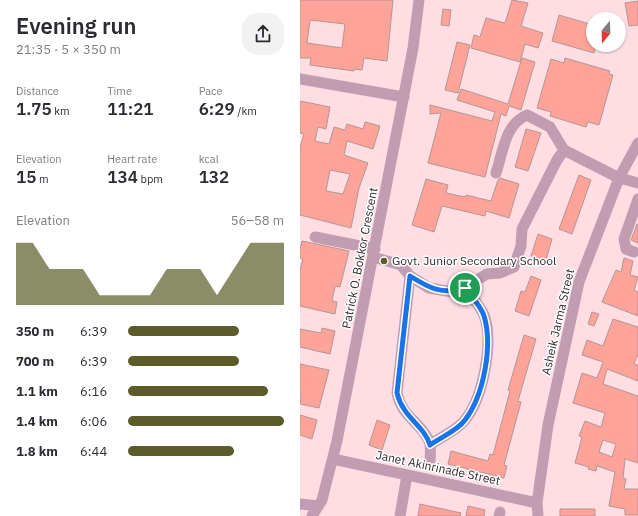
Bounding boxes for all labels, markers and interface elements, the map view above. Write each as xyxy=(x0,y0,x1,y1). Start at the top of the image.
text: Evening run xyxy=(16,11,136,40)
north arrow xyxy=(586,12,626,52)
map controls xyxy=(586,12,626,52)
button: share xyxy=(242,13,284,55)
text: 21:35 · 5 × 350 m xyxy=(16,41,121,58)
text: Distance xyxy=(16,84,59,98)
text: Time xyxy=(107,84,132,98)
text: Pace xyxy=(199,84,223,98)
text: 1.75 xyxy=(16,98,52,120)
text: 11:21 xyxy=(107,98,154,120)
text: 6:29 xyxy=(199,98,235,120)
text: km xyxy=(52,104,70,118)
text: /km xyxy=(235,104,257,118)
text: Elevation xyxy=(16,152,62,166)
text: Heart rate xyxy=(107,152,157,166)
text: kcal xyxy=(199,152,219,166)
text: 15 xyxy=(16,166,36,188)
text: 134 xyxy=(107,166,138,188)
text: 132 xyxy=(199,166,229,188)
text: m xyxy=(36,172,49,186)
text: bpm xyxy=(138,172,163,186)
street label: Patrick O. Bokkor Crescent xyxy=(338,186,381,330)
text: Elevation xyxy=(16,212,70,229)
text: 56–58 m xyxy=(231,212,284,229)
place label: Govt. Junior Secondary School xyxy=(392,253,556,268)
marker: Govt. Junior Secondary School xyxy=(379,256,389,266)
street label: Asheik Jarma Street xyxy=(538,267,577,377)
pin xyxy=(448,271,482,305)
icon: arrive xyxy=(454,277,476,299)
text: 350 m xyxy=(16,323,54,340)
text: 6:39 xyxy=(80,323,107,340)
text: 700 m xyxy=(16,353,54,370)
text: 6:39 xyxy=(80,353,107,370)
text: 1.1 km xyxy=(16,383,58,400)
text: 6:16 xyxy=(80,383,107,400)
text: 1.4 km xyxy=(16,413,58,430)
text: 6:06 xyxy=(80,413,107,430)
text: 1.8 km xyxy=(16,443,58,460)
text: 6:44 xyxy=(80,443,107,460)
street label: Janet Akinrinade Street xyxy=(375,447,502,488)

